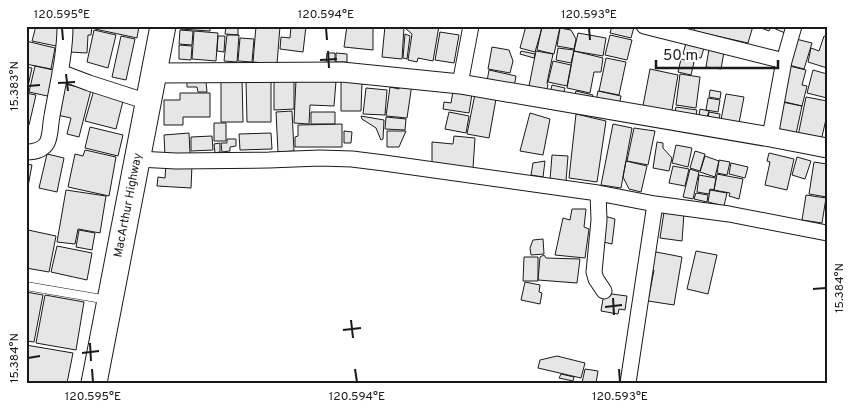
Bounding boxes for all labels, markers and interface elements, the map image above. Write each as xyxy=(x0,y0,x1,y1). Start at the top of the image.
text: 120.595°E xyxy=(34,7,90,23)
text: 120.594°E xyxy=(298,7,354,23)
text: 120.593°E xyxy=(561,7,617,23)
scale bar xyxy=(656,38,778,70)
text: 50 m xyxy=(663,47,698,66)
text: 15.383°N xyxy=(7,61,23,111)
street label: MacArthur Highway xyxy=(110,152,146,259)
text: 15.384°N xyxy=(832,263,848,313)
text: 15.384°N xyxy=(7,333,23,383)
text: 120.595°E xyxy=(65,389,121,405)
text: 120.594°E xyxy=(329,389,385,405)
text: 120.593°E xyxy=(592,389,648,405)

